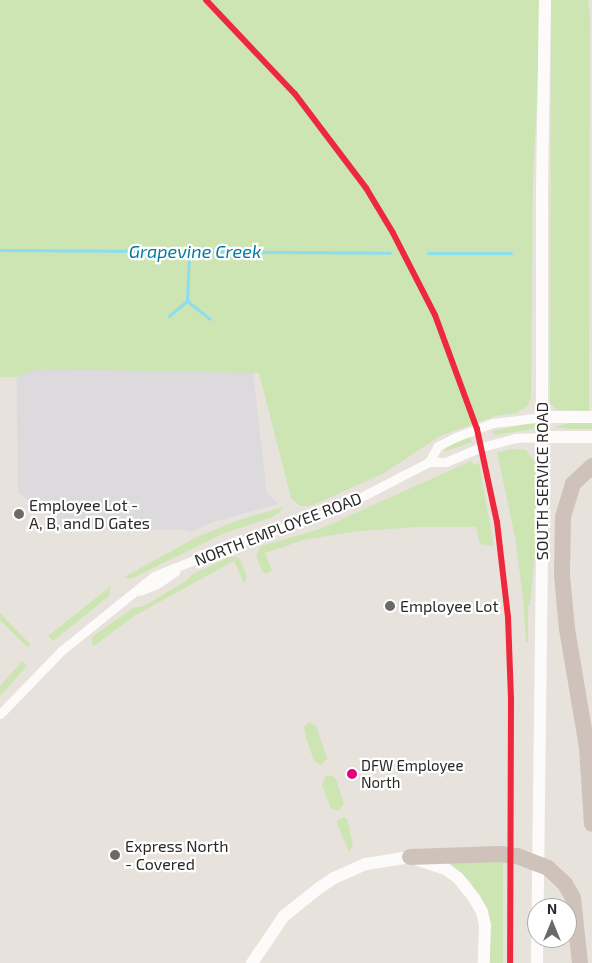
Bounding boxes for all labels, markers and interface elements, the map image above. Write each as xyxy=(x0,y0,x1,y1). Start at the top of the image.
water label: Grapevine Creek xyxy=(129,240,261,262)
street label: SOUTH SERVICE ROAD xyxy=(532,402,552,560)
street label: NORTH EMPLOYEE ROAD xyxy=(192,488,364,570)
place label: Employee Lot - A, B, and D Gates xyxy=(29,495,150,533)
marker: Employee Lot - A, B, and D Gates xyxy=(13,508,25,520)
place label: Employee Lot xyxy=(400,596,498,616)
marker: Employee Lot xyxy=(384,600,396,612)
place label: DFW Employee North xyxy=(361,756,464,791)
marker: DFW Employee North xyxy=(347,769,357,779)
place label: Express North - Covered xyxy=(125,836,228,874)
marker: Express North - Covered xyxy=(109,849,121,861)
north arrow xyxy=(527,898,577,948)
text: N xyxy=(547,900,557,917)

